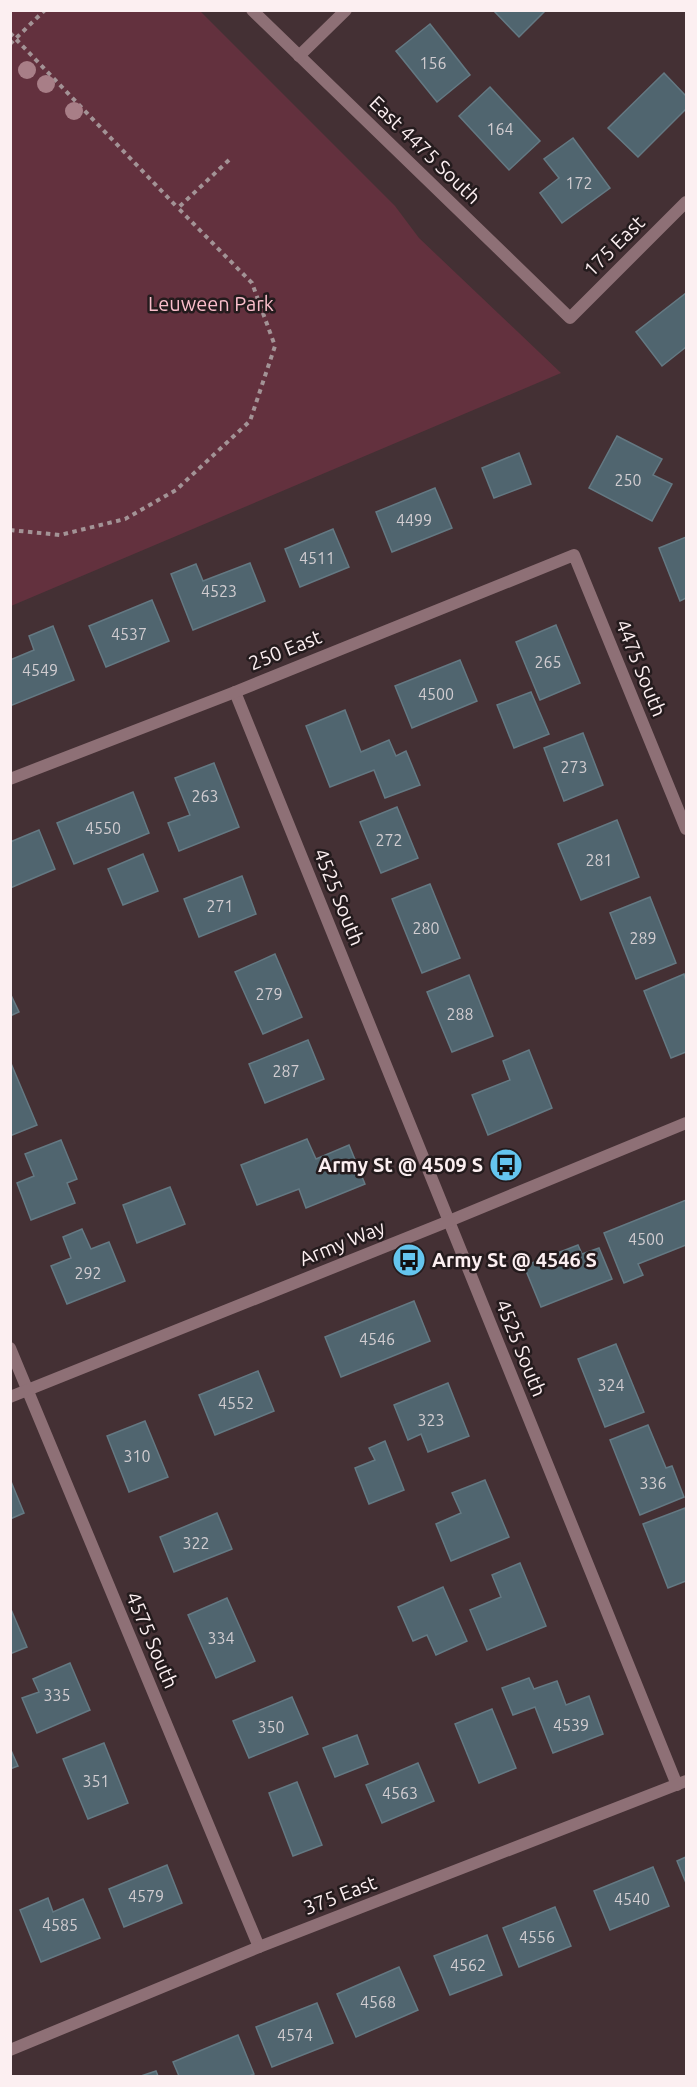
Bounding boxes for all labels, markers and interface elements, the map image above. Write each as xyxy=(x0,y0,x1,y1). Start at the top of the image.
house number: 156 xyxy=(419,54,447,72)
street label: East 4475 South xyxy=(365,91,486,208)
house number: 164 xyxy=(486,120,514,138)
house number: 172 xyxy=(565,174,593,192)
street label: 175 East xyxy=(578,210,649,281)
park label: Leuween Park xyxy=(148,292,274,315)
house number: 250 xyxy=(614,471,642,489)
house number: 4499 xyxy=(396,511,432,529)
house number: 4511 xyxy=(299,549,335,567)
house number: 4523 xyxy=(201,582,237,600)
street label: 4475 South xyxy=(612,616,671,720)
house number: 4537 xyxy=(111,625,147,643)
street label: 250 East xyxy=(245,625,325,675)
house number: 265 xyxy=(534,653,562,671)
house number: 4549 xyxy=(22,661,58,679)
house number: 4500 xyxy=(418,685,454,703)
house number: 273 xyxy=(560,758,588,776)
house number: 263 xyxy=(191,787,219,805)
house number: 4550 xyxy=(85,819,121,837)
house number: 272 xyxy=(375,831,403,849)
street label: 4525 South xyxy=(310,845,369,949)
house number: 281 xyxy=(585,851,613,869)
house number: 271 xyxy=(206,897,234,915)
house number: 280 xyxy=(412,919,440,937)
house number: 289 xyxy=(629,929,657,947)
house number: 279 xyxy=(255,985,283,1003)
house number: 288 xyxy=(446,1005,474,1023)
house number: 287 xyxy=(272,1062,300,1080)
bus stop icon: Army St @ 4509 S xyxy=(488,1147,524,1183)
place label: Army St @ 4509 S xyxy=(318,1153,483,1176)
street label: Army Way xyxy=(296,1215,388,1270)
house number: 4500 xyxy=(628,1230,664,1248)
bus stop icon: Army St @ 4546 S xyxy=(391,1242,427,1278)
place label: Army St @ 4546 S xyxy=(432,1248,597,1271)
house number: 292 xyxy=(74,1264,102,1282)
street label: 4525 South xyxy=(492,1296,551,1400)
house number: 4546 xyxy=(359,1330,395,1348)
house number: 324 xyxy=(597,1376,625,1394)
house number: 4552 xyxy=(218,1394,254,1412)
house number: 323 xyxy=(417,1411,445,1429)
house number: 310 xyxy=(123,1447,151,1465)
house number: 336 xyxy=(639,1474,667,1492)
house number: 322 xyxy=(182,1534,210,1552)
street label: 4575 South xyxy=(122,1588,183,1692)
house number: 334 xyxy=(207,1629,235,1647)
house number: 335 xyxy=(43,1686,71,1704)
house number: 4539 xyxy=(553,1716,589,1734)
house number: 350 xyxy=(257,1718,285,1736)
house number: 351 xyxy=(82,1772,110,1790)
house number: 4563 xyxy=(382,1784,418,1802)
street label: 375 East xyxy=(300,1870,380,1919)
house number: 4579 xyxy=(128,1887,164,1905)
house number: 4540 xyxy=(614,1890,650,1908)
house number: 4585 xyxy=(42,1916,78,1934)
house number: 4556 xyxy=(519,1928,555,1946)
house number: 4562 xyxy=(450,1956,486,1974)
house number: 4568 xyxy=(360,1993,396,2011)
house number: 4574 xyxy=(277,2026,313,2044)

